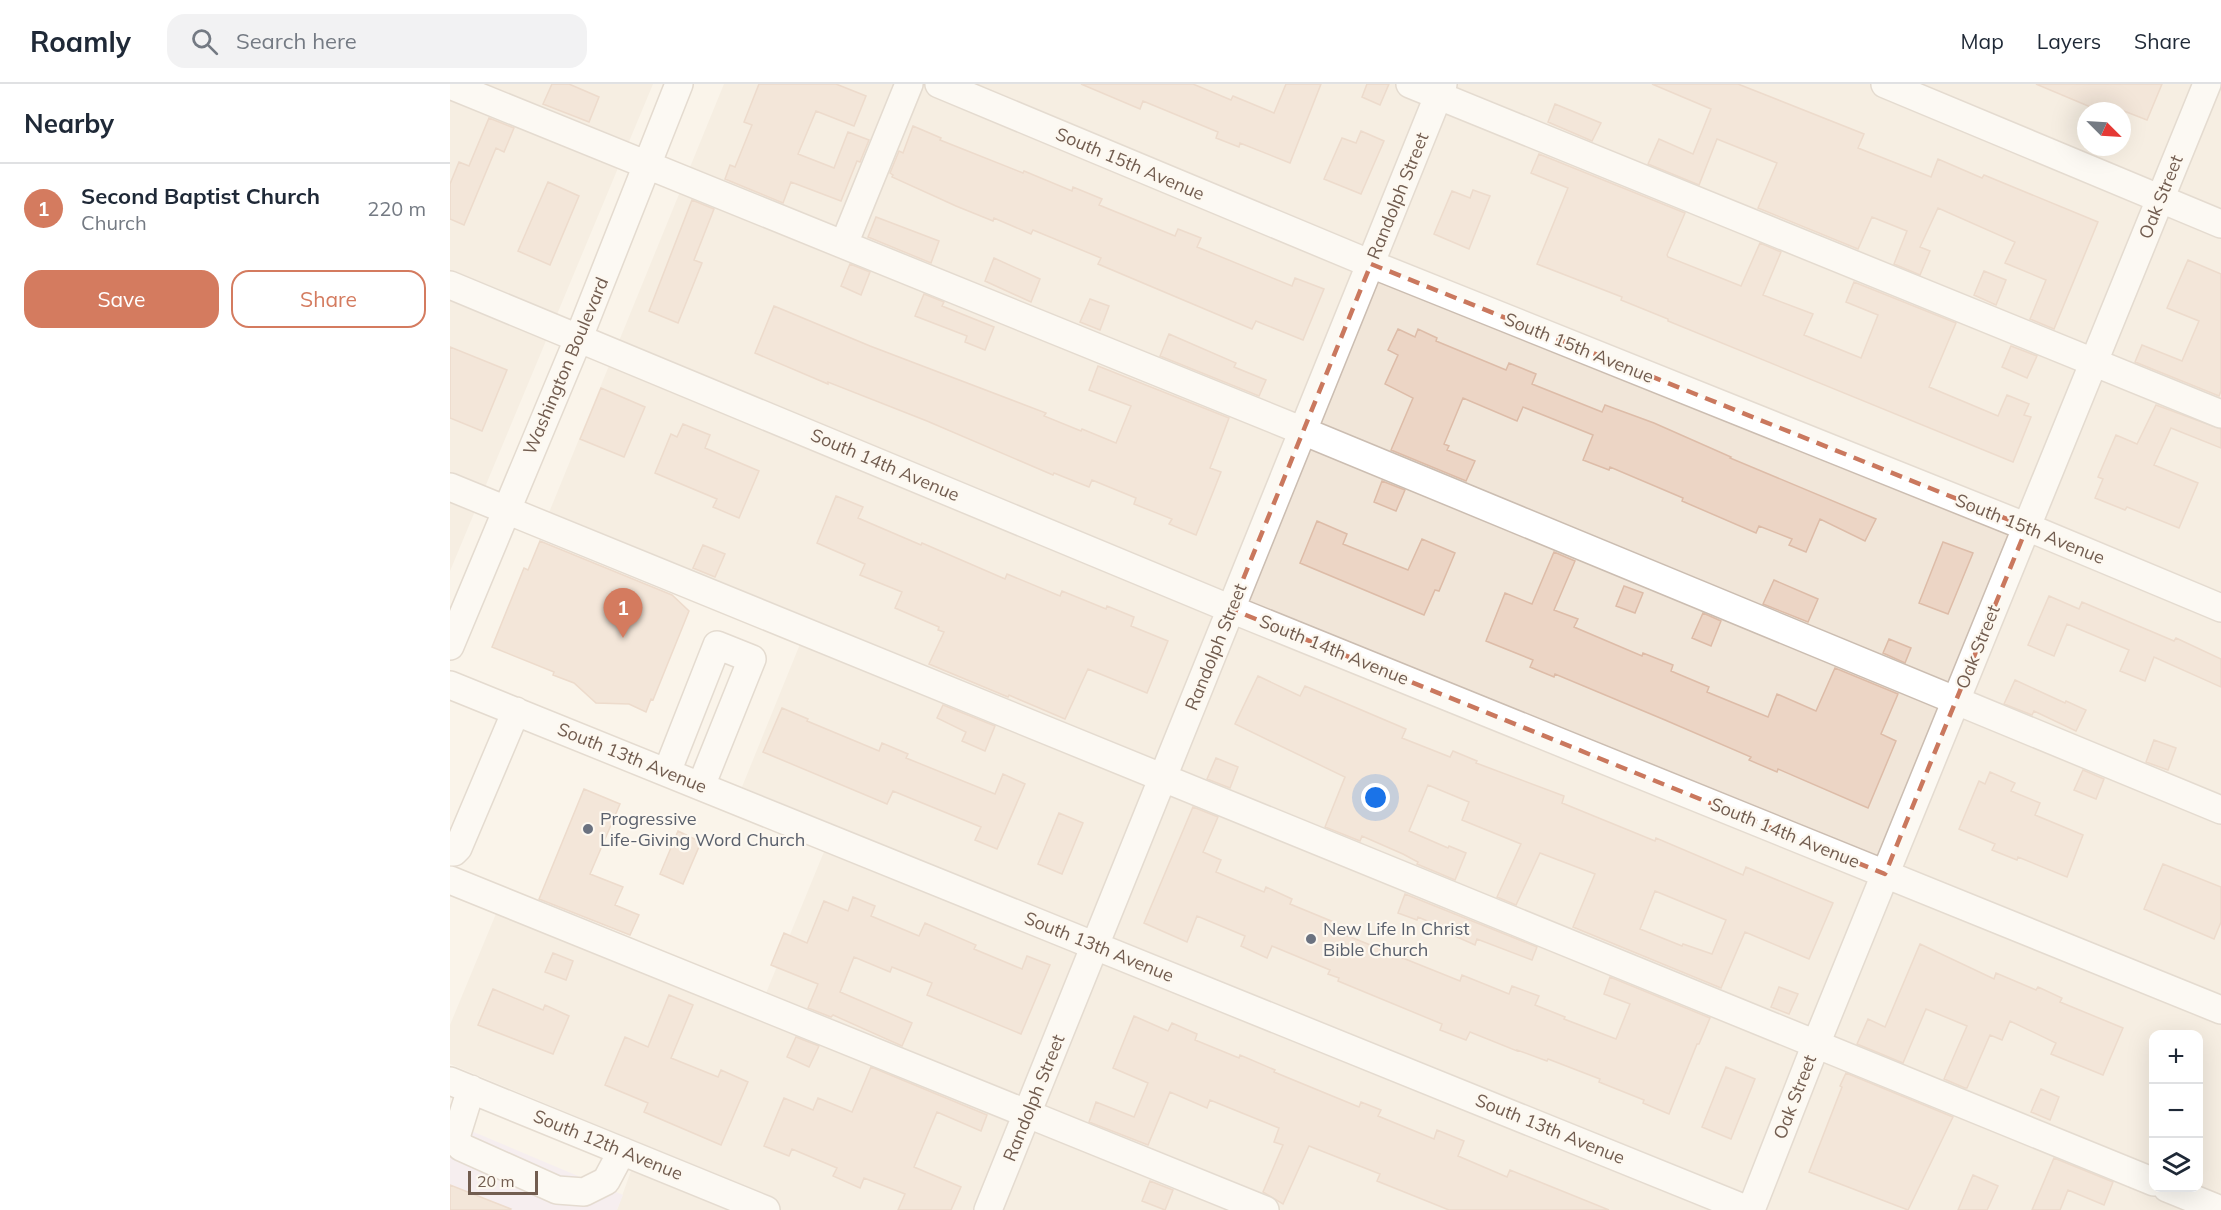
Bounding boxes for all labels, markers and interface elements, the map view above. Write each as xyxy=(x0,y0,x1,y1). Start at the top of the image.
search box xyxy=(167,14,587,68)
text: Roamly xyxy=(30,24,131,59)
icon: search xyxy=(188,25,221,58)
text: Search here xyxy=(236,27,357,55)
text: Map xyxy=(1961,28,2004,54)
text: Layers xyxy=(2037,28,2101,54)
text: Share xyxy=(2134,28,2191,54)
north arrow xyxy=(2077,102,2131,156)
text: Nearby xyxy=(24,107,114,140)
street label: South 15th Avenue xyxy=(1052,122,1208,205)
street label: Randolph Street xyxy=(1362,129,1433,263)
street label: Oak Street xyxy=(2133,151,2188,242)
text: Second Baptist Church xyxy=(81,182,320,210)
text: 1 xyxy=(38,196,50,221)
text: 220 m xyxy=(367,196,426,221)
text: Church xyxy=(81,210,147,235)
button: Save xyxy=(24,270,219,328)
button: Share xyxy=(231,270,426,328)
street label: Washington Boulevard xyxy=(518,273,613,458)
street label: South 15th Avenue xyxy=(1501,307,1657,388)
street label: South 14th Avenue xyxy=(807,423,963,506)
street label: South 15th Avenue xyxy=(1952,488,2108,569)
street label: Randolph Street xyxy=(1180,580,1251,714)
pin: 1 xyxy=(604,588,642,638)
street label: Oak Street xyxy=(1950,601,2005,692)
street label: South 14th Avenue xyxy=(1256,609,1412,690)
street label: South 13th Avenue xyxy=(554,717,710,798)
your location xyxy=(1361,783,1390,812)
street label: South 14th Avenue xyxy=(1707,792,1863,873)
place label: Progressive Life-Giving Word Church xyxy=(600,807,805,851)
marker: Progressive Life-Giving Word Church xyxy=(581,822,595,836)
street label: South 13th Avenue xyxy=(1021,906,1177,987)
place label: New Life In Christ Bible Church xyxy=(1323,917,1470,961)
marker: New Life In Christ Bible Church xyxy=(1304,932,1318,946)
map controls xyxy=(2149,1030,2203,1192)
button: + xyxy=(2149,1030,2203,1084)
street label: Randolph Street xyxy=(998,1031,1069,1165)
street label: Oak Street xyxy=(1768,1051,1821,1142)
button: − xyxy=(2149,1084,2203,1138)
street label: South 13th Avenue xyxy=(1472,1088,1628,1169)
street label: South 12th Avenue xyxy=(530,1104,686,1185)
button: layers xyxy=(2149,1138,2203,1192)
scale bar xyxy=(468,1168,538,1196)
text: 20 m xyxy=(477,1171,514,1191)

